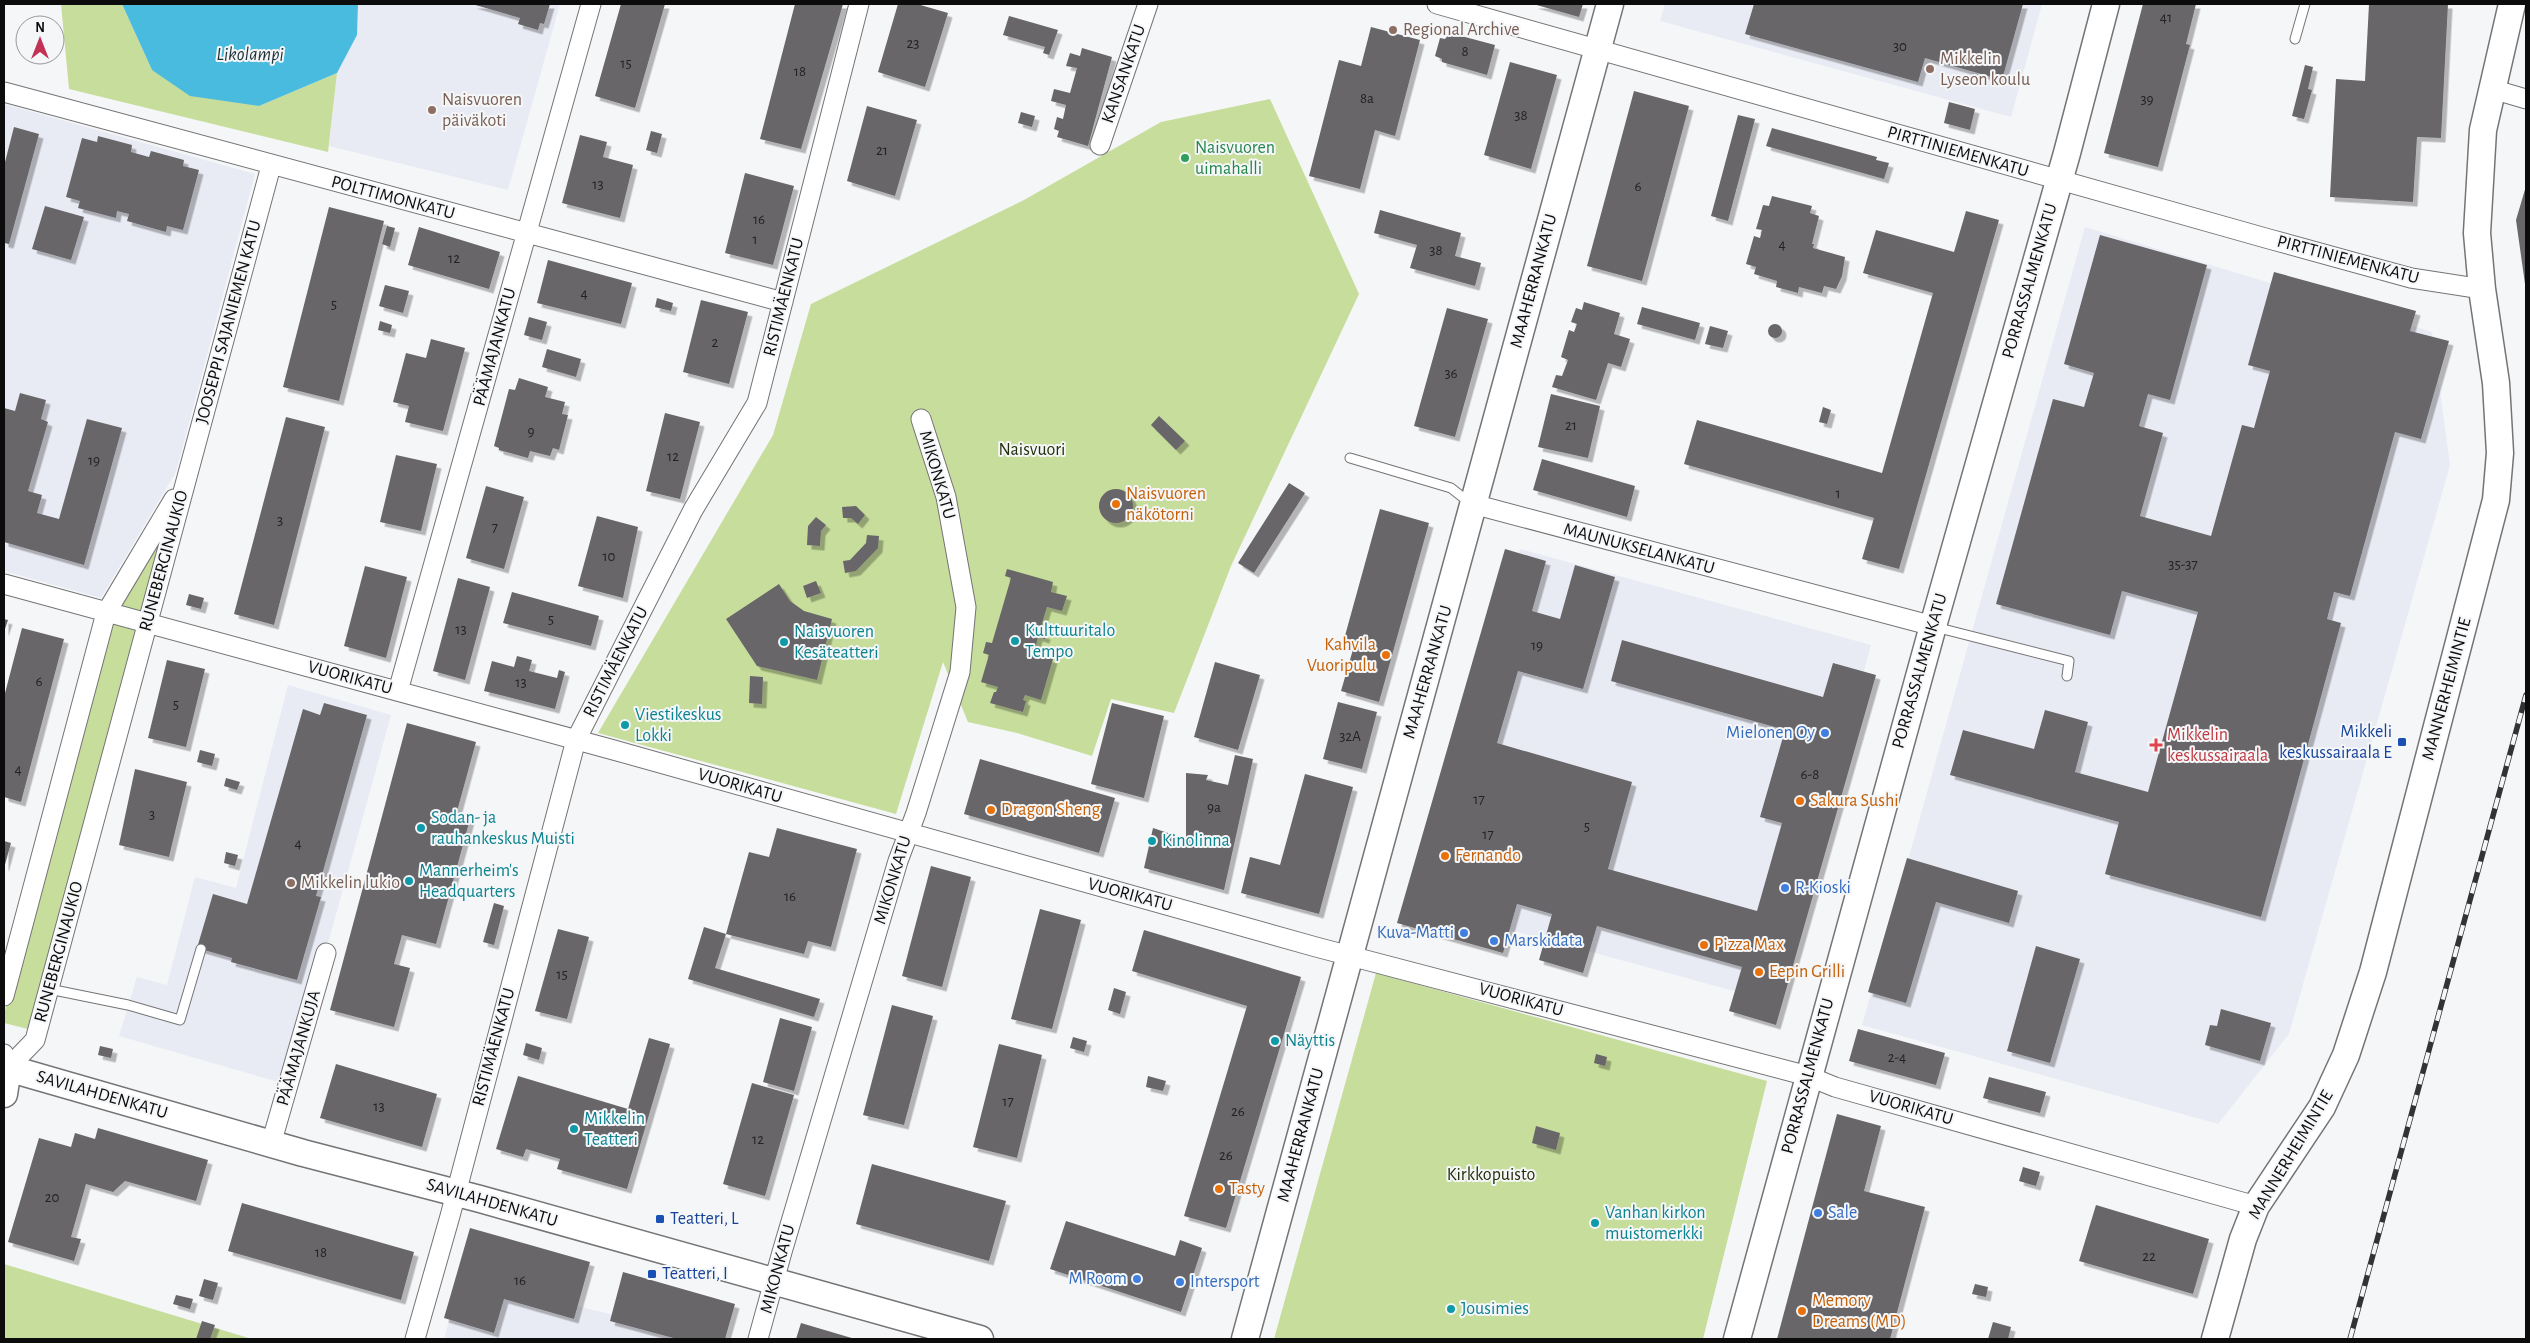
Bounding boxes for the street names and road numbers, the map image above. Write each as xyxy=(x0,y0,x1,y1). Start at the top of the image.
street label: KANSANKATU xyxy=(1099,22,1149,126)
street label: PIRTTINIEMENKATU xyxy=(1885,123,2031,181)
street label: POLTTIMONKATU xyxy=(329,173,457,223)
street label: PORRASSALMENKATU xyxy=(1999,201,2061,361)
street label: MAAHERRANKATU xyxy=(1507,212,1561,350)
street label: JOOSEPPI SAJANIEMEN KATU xyxy=(193,218,265,426)
street label: PIRTTINIEMENKATU xyxy=(2275,232,2421,288)
street label: RISTIMÄENKATU xyxy=(759,235,807,358)
street label: PÄÄMAJANKATU xyxy=(469,285,519,408)
street label: MIKONKATU xyxy=(916,429,958,521)
street label: RUNEBERGINAUKIO xyxy=(137,489,191,633)
street label: MAUNUKSELANKATU xyxy=(1561,520,1717,578)
street label: PORRASSALMENKATU xyxy=(1889,591,1951,751)
street label: RISTIMÄENKATU xyxy=(579,603,652,720)
street label: MAAHERRANKATU xyxy=(1400,603,1456,741)
street label: MANNERHEIMINTIE xyxy=(2419,615,2475,762)
street label: VUORIKATU xyxy=(306,658,394,698)
street label: VUORIKATU xyxy=(696,765,784,807)
street label: MIKONKATU xyxy=(871,834,915,926)
street label: VUORIKATU xyxy=(1086,875,1174,915)
street label: RUNEBERGINAUKIO xyxy=(32,880,86,1024)
street label: VUORIKATU xyxy=(1477,980,1565,1020)
street label: RISTIMÄENKATU xyxy=(468,985,518,1108)
street label: PÄÄMAJANKUJA xyxy=(272,987,324,1108)
street label: PORRASSALMENKATU xyxy=(1779,996,1837,1156)
street label: MAAHERRANKATU xyxy=(1274,1066,1328,1204)
street label: SAVILAHDENKATU xyxy=(34,1068,170,1122)
street label: VUORIKATU xyxy=(1867,1087,1955,1129)
street label: MANNERHEIMINTIE xyxy=(2245,1087,2337,1223)
street label: SAVILAHDENKATU xyxy=(424,1176,560,1230)
street label: MIKONKATU xyxy=(757,1222,799,1316)

